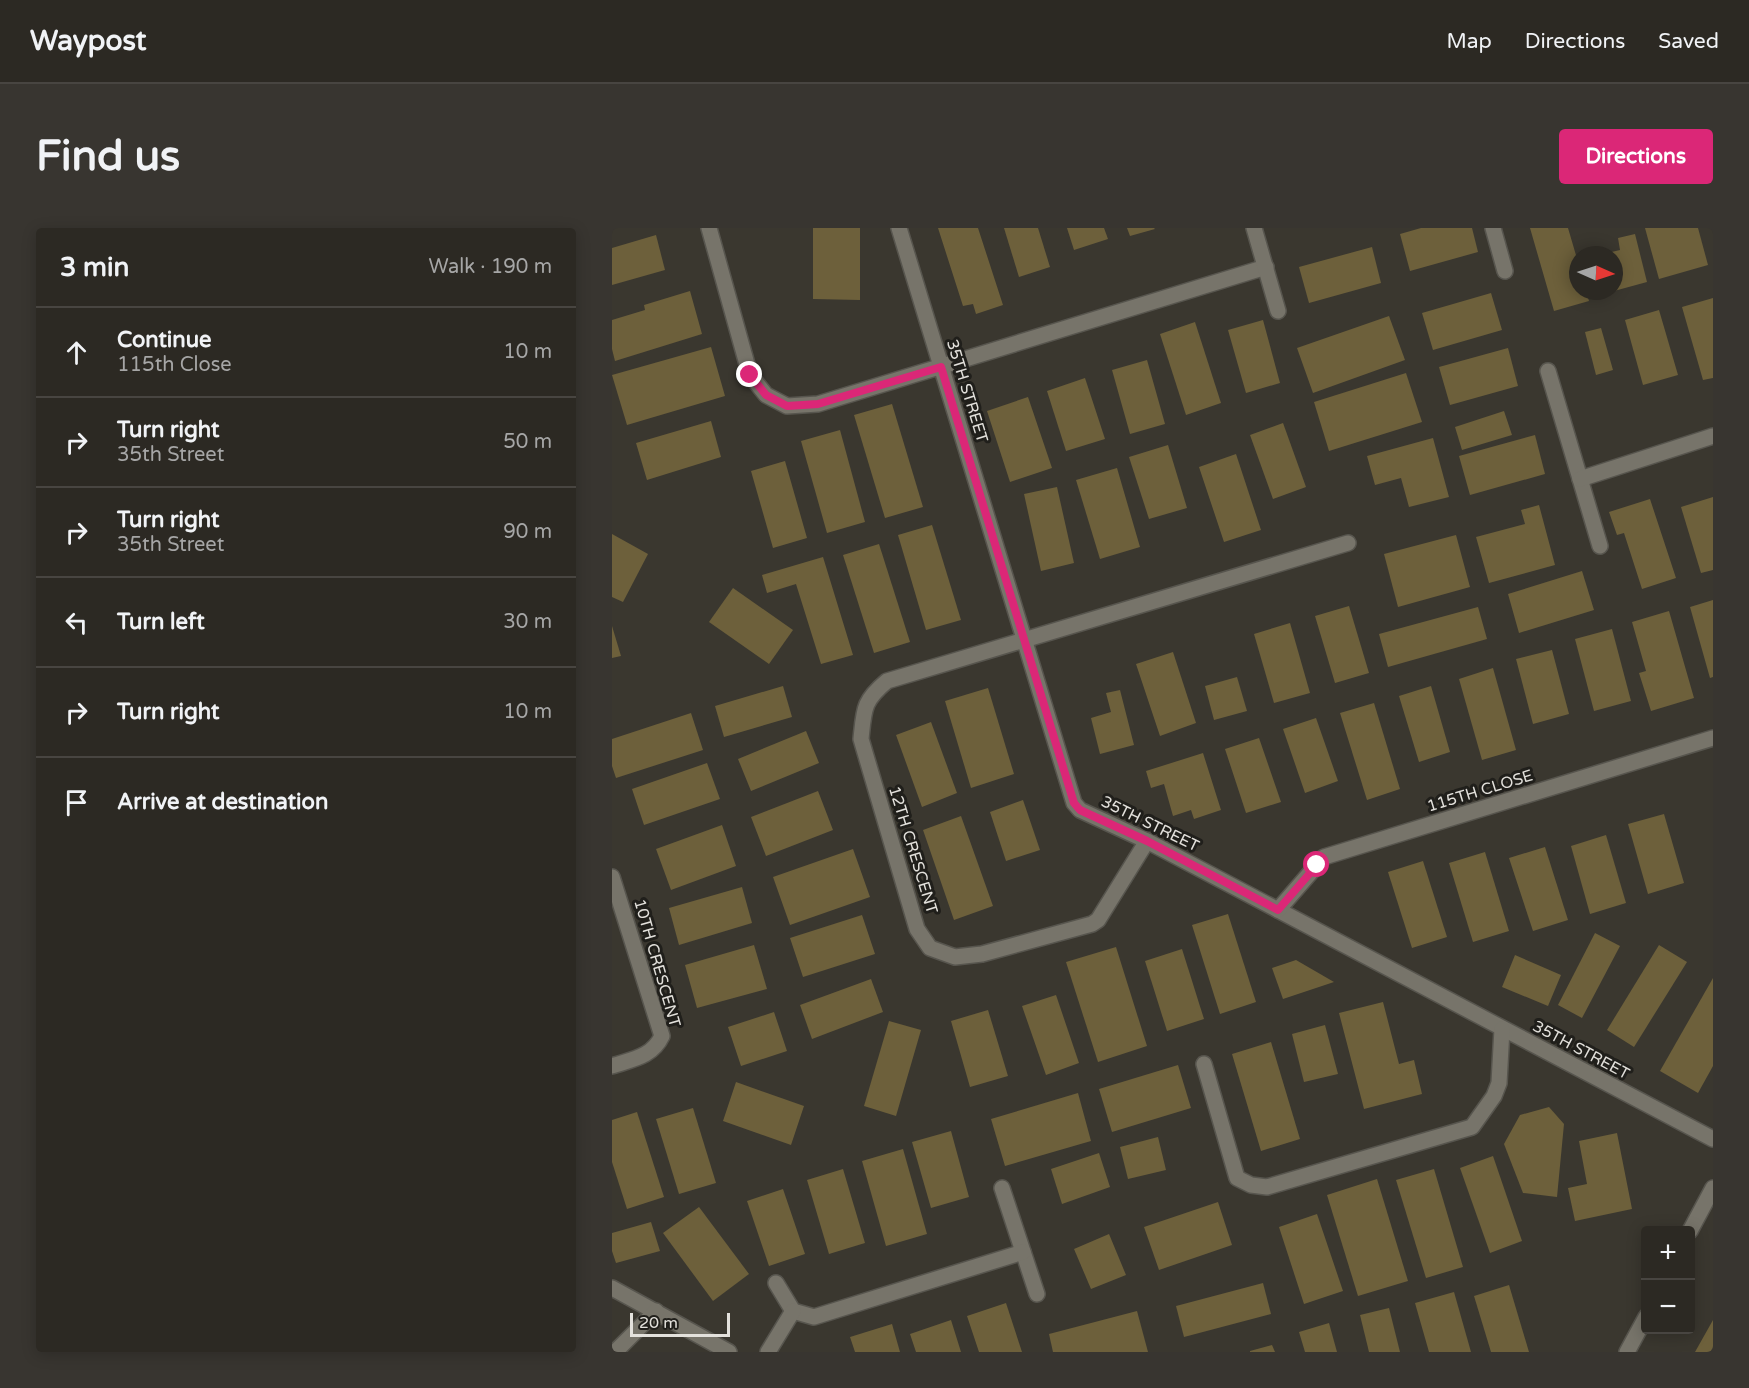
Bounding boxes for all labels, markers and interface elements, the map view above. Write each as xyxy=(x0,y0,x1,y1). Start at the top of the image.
text: Waypost xyxy=(30,24,146,58)
text: Map xyxy=(1446,29,1492,54)
text: Directions xyxy=(1525,29,1625,54)
text: Saved xyxy=(1658,29,1719,54)
button: Directions xyxy=(1559,129,1713,184)
text: Find us xyxy=(36,131,180,182)
north arrow xyxy=(1569,246,1623,300)
text: 3 min xyxy=(60,252,129,283)
text: Walk · 190 m xyxy=(429,255,552,279)
text: Continue xyxy=(117,327,212,353)
icon: ahead xyxy=(60,336,93,369)
street label: 35TH STREET xyxy=(942,337,992,445)
text: 10 m xyxy=(503,340,552,364)
text: 115th Close xyxy=(117,353,232,377)
route end xyxy=(736,361,762,387)
text: Turn right xyxy=(117,417,219,443)
icon: right xyxy=(60,426,93,459)
text: 50 m xyxy=(503,430,552,454)
text: 35th Street xyxy=(117,443,224,467)
text: Turn right xyxy=(117,507,219,533)
icon: right xyxy=(60,516,93,549)
text: 90 m xyxy=(503,520,552,544)
text: 35th Street xyxy=(117,533,224,557)
icon: left xyxy=(60,606,93,639)
text: Turn left xyxy=(117,609,205,635)
text: 30 m xyxy=(503,610,552,634)
icon: right xyxy=(60,696,93,729)
text: Turn right xyxy=(117,699,219,725)
text: 10 m xyxy=(503,700,552,724)
street label: 115TH CLOSE xyxy=(1425,765,1535,817)
street label: 12TH CRESCENT xyxy=(884,784,942,917)
icon: arrive xyxy=(60,786,93,819)
text: Arrive at destination xyxy=(117,789,328,815)
street label: 35TH STREET xyxy=(1098,792,1203,856)
route start xyxy=(1303,851,1329,877)
street label: 10TH CRESCENT xyxy=(629,897,685,1030)
street label: 35TH STREET xyxy=(1529,1016,1633,1084)
map controls xyxy=(1641,1226,1695,1334)
button: + xyxy=(1641,1226,1695,1280)
button: − xyxy=(1641,1280,1695,1334)
scale bar xyxy=(630,1310,730,1338)
text: 20 m xyxy=(639,1313,678,1333)

